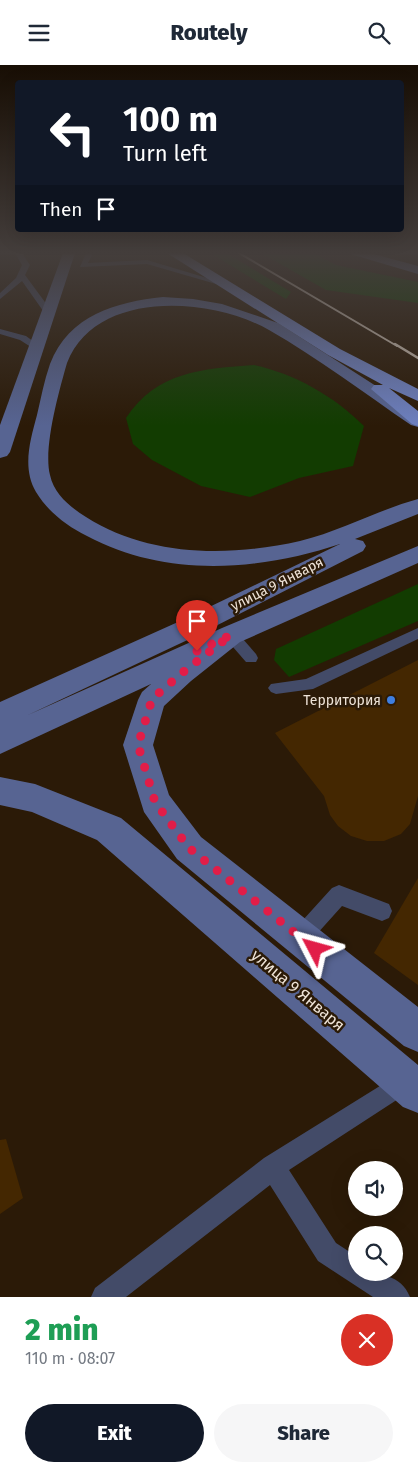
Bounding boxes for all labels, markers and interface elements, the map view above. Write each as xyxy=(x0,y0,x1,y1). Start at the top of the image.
icon: menu xyxy=(25,19,53,47)
text: Routely xyxy=(170,19,248,46)
icon: search xyxy=(365,19,393,47)
text: 100 m xyxy=(123,98,218,140)
icon: left xyxy=(40,100,105,165)
text: Turn left xyxy=(123,140,207,167)
icon: arrive xyxy=(92,195,120,223)
text: Then xyxy=(40,198,82,221)
street label: улица 9 Января xyxy=(228,553,326,615)
pin xyxy=(176,600,218,651)
icon: arrive xyxy=(183,607,211,635)
place label: Территория xyxy=(303,692,381,709)
marker: Территория xyxy=(385,694,397,706)
position arrow xyxy=(288,922,340,974)
street label: улица 9 Января xyxy=(247,945,349,1035)
map controls xyxy=(348,1161,403,1281)
button: sound xyxy=(348,1161,403,1216)
button: search xyxy=(348,1226,403,1281)
text: 2 min xyxy=(25,1312,98,1348)
button: close xyxy=(341,1314,393,1366)
text: 110 m · 08:07 xyxy=(25,1349,115,1368)
button: Exit xyxy=(25,1404,204,1462)
button: Share xyxy=(214,1404,393,1462)

